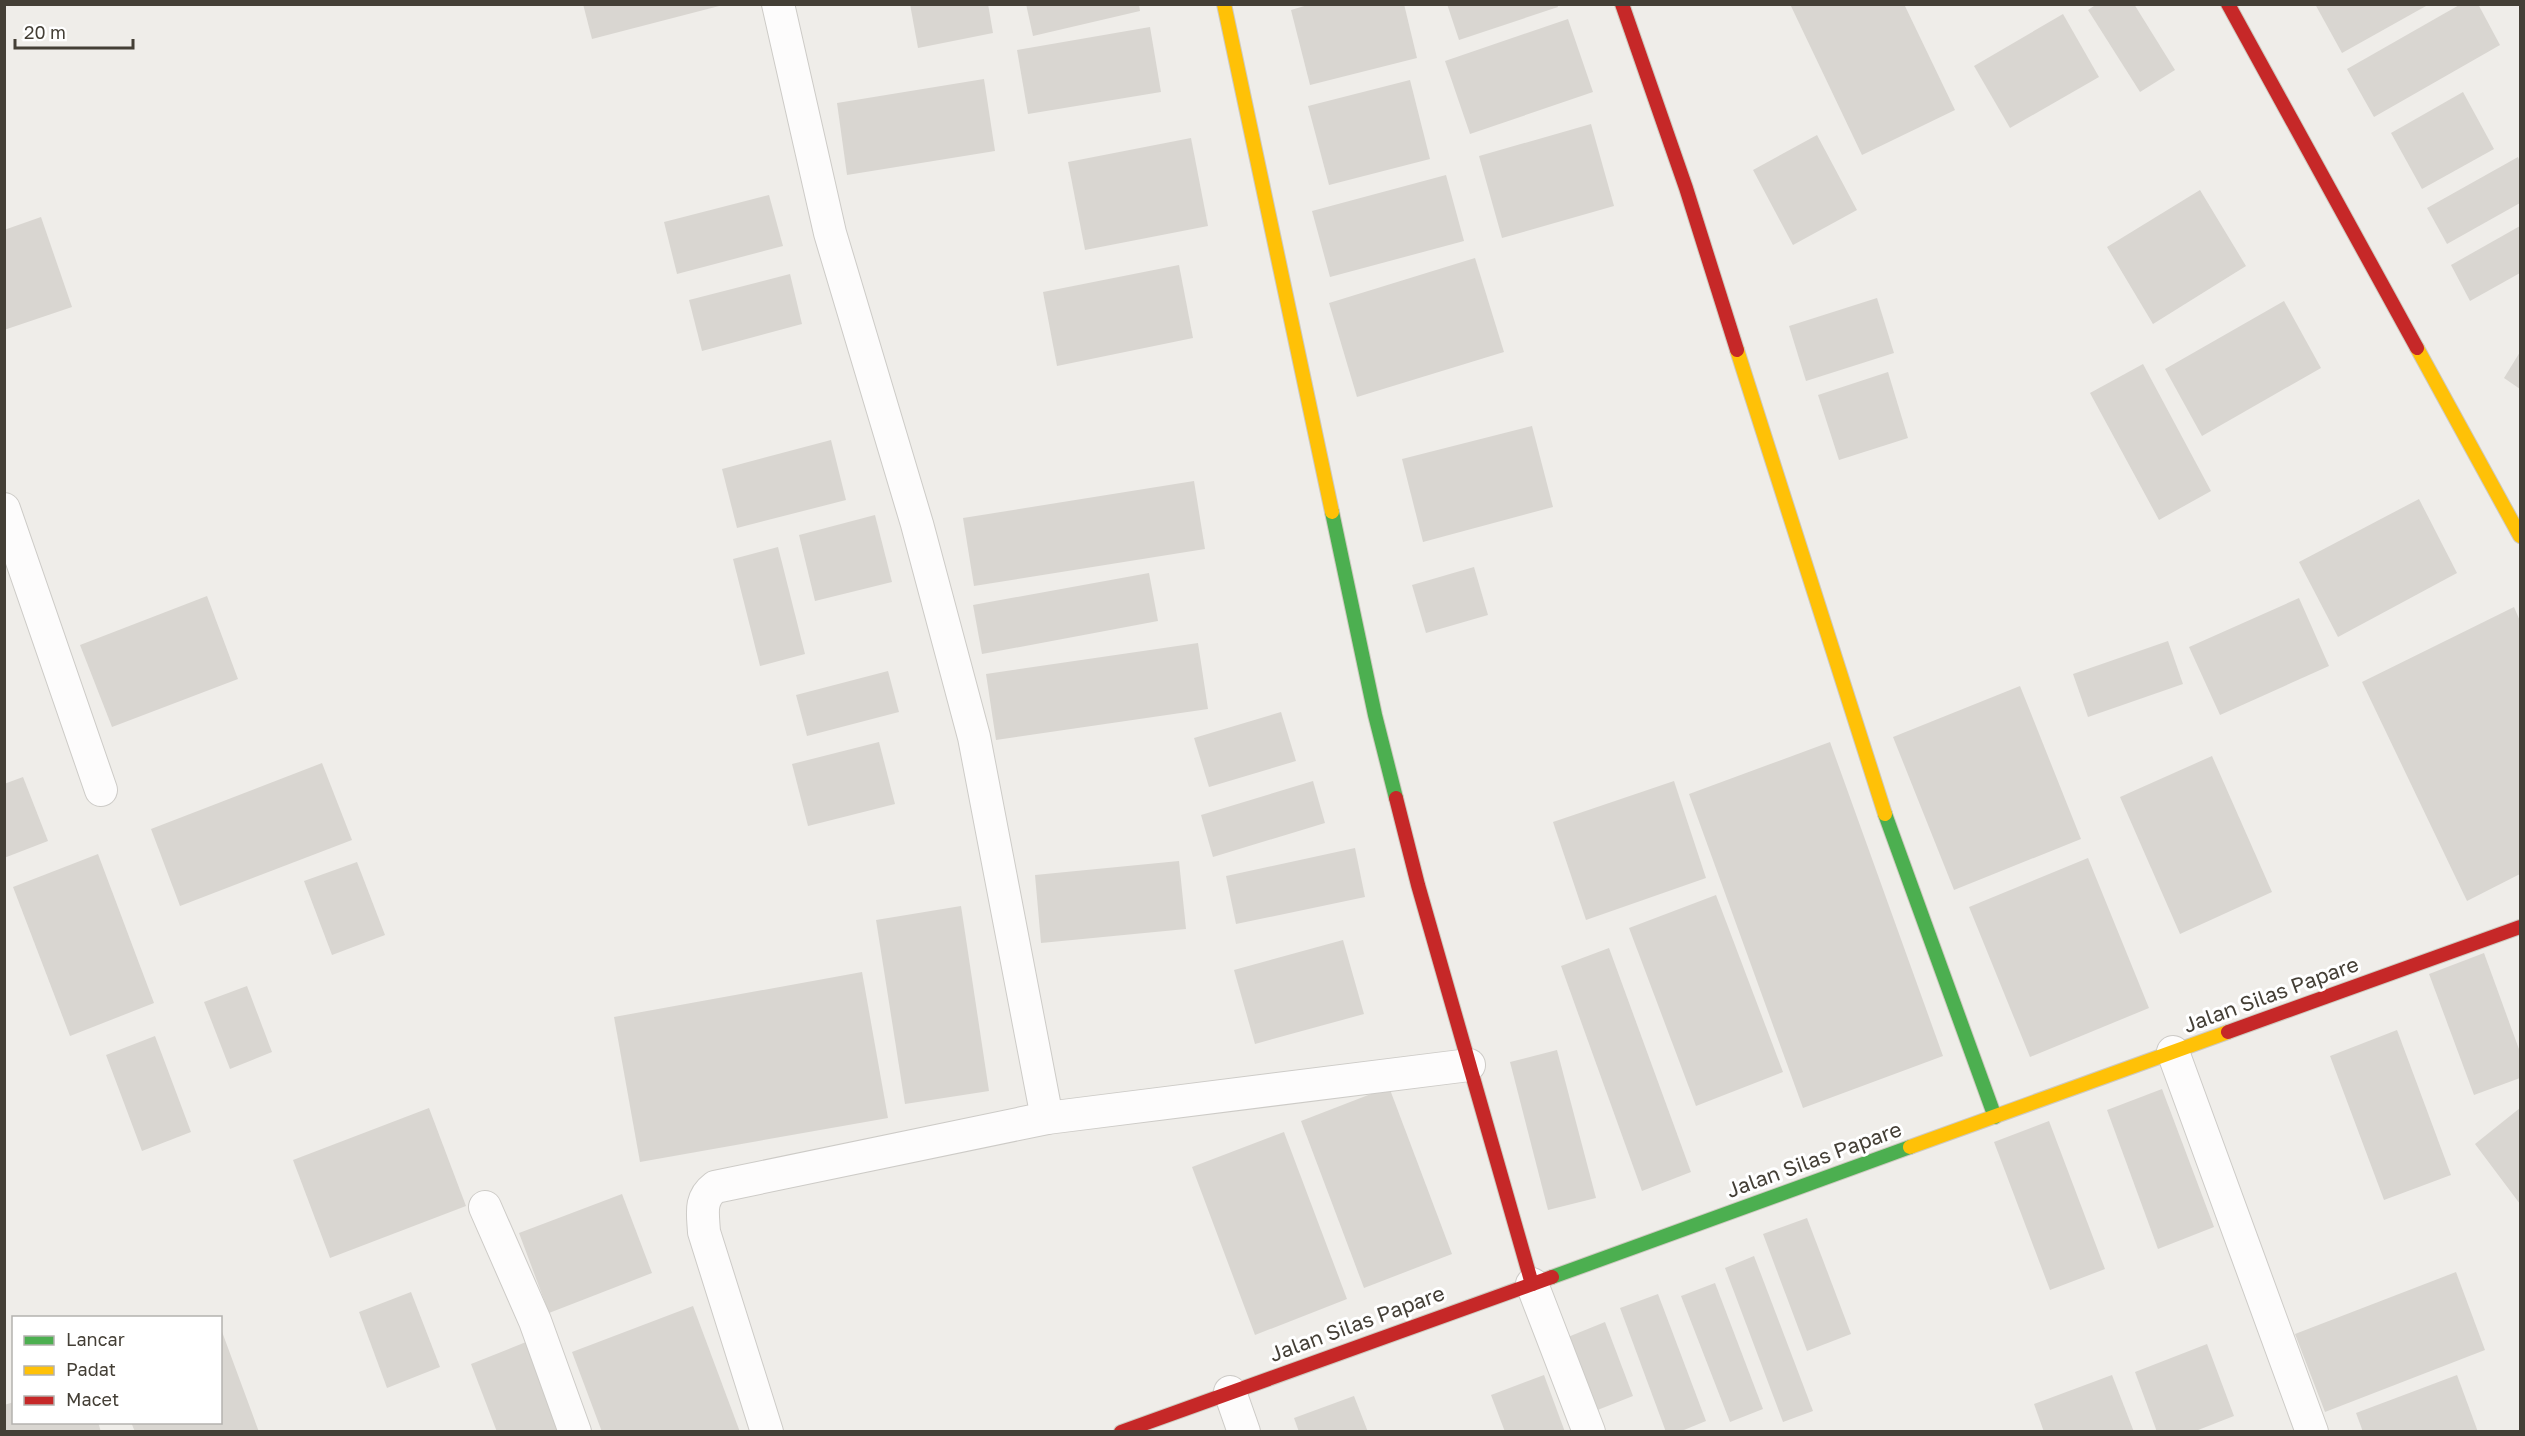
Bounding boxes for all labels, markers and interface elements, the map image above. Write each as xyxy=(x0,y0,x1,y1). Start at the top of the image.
scale bar xyxy=(15,12,134,50)
text: 20 m xyxy=(24,21,66,43)
street label: Jalan Silas Papare xyxy=(2179,950,2362,1038)
street label: Jalan Silas Papare xyxy=(1722,1115,1905,1203)
street label: Jalan Silas Papare xyxy=(1265,1279,1448,1367)
legend xyxy=(12,1316,222,1424)
text: Lancar xyxy=(66,1328,125,1350)
text: Padat xyxy=(66,1358,116,1380)
text: Macet xyxy=(66,1388,119,1410)

